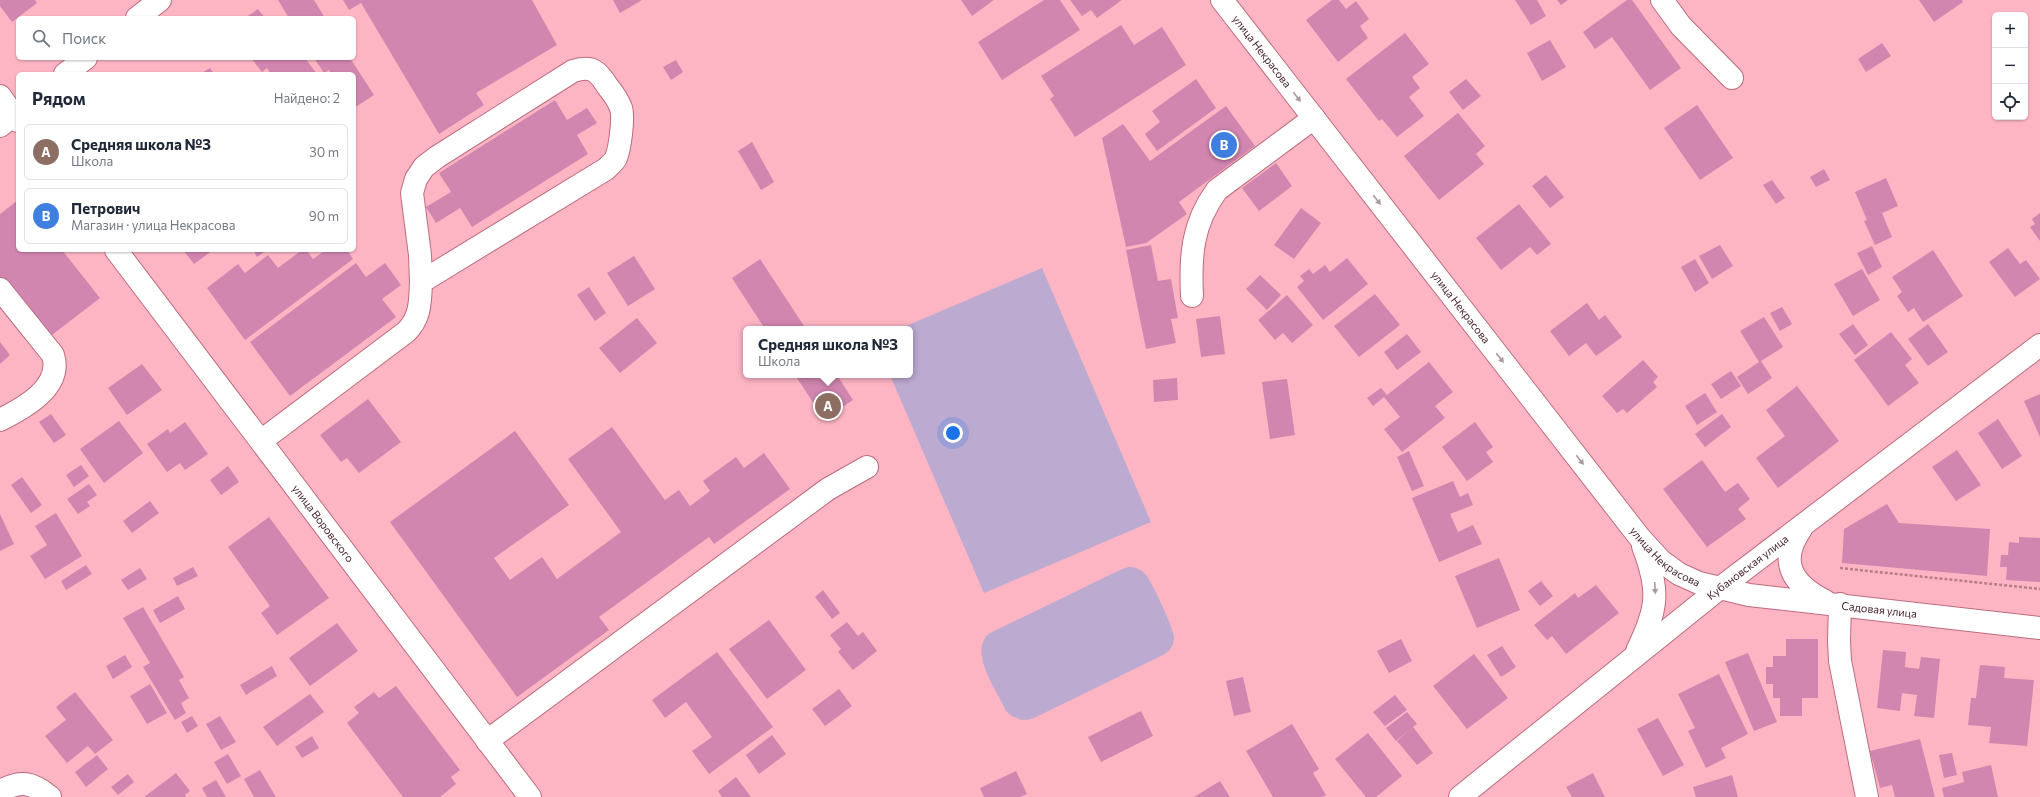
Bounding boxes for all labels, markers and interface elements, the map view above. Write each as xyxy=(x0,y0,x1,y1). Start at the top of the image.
street label: улица Некрасова xyxy=(1230,12,1294,90)
map controls xyxy=(1992,12,2028,120)
button: + xyxy=(1992,12,2028,48)
search box xyxy=(16,16,356,60)
icon: search xyxy=(30,27,52,49)
text: Поиск xyxy=(62,29,106,47)
button: − xyxy=(1992,48,2028,84)
button: locate xyxy=(1992,84,2028,120)
text: Рядом xyxy=(32,88,86,109)
text: Найдено: 2 xyxy=(274,90,340,106)
one-way arrow xyxy=(1293,92,1302,103)
pin: B xyxy=(1211,130,1237,160)
text: Средняя школа №3 xyxy=(71,135,211,153)
text: A xyxy=(41,144,51,160)
text: 30 m xyxy=(309,144,339,160)
text: Школа xyxy=(71,153,113,169)
one-way arrow xyxy=(1373,195,1381,206)
text: Петрович xyxy=(71,199,140,217)
text: B xyxy=(42,208,50,224)
text: 90 m xyxy=(309,208,339,224)
text: Магазин · улица Некрасова xyxy=(71,217,235,233)
street label: улица Некрасова xyxy=(1429,268,1493,346)
popup xyxy=(743,326,913,378)
text: Средняя школа №3 xyxy=(758,335,898,353)
one-way arrow xyxy=(1496,352,1504,363)
text: Школа xyxy=(758,353,800,369)
pin: A xyxy=(815,391,841,421)
your location xyxy=(943,423,963,443)
one-way arrow xyxy=(1576,455,1584,466)
street label: улица Воровского xyxy=(290,482,357,565)
street label: улица Некрасова xyxy=(1628,524,1702,589)
street label: Кубановская улица xyxy=(1704,532,1790,602)
one-way arrow xyxy=(1651,582,1658,594)
street label: Садовая улица xyxy=(1841,599,1918,620)

